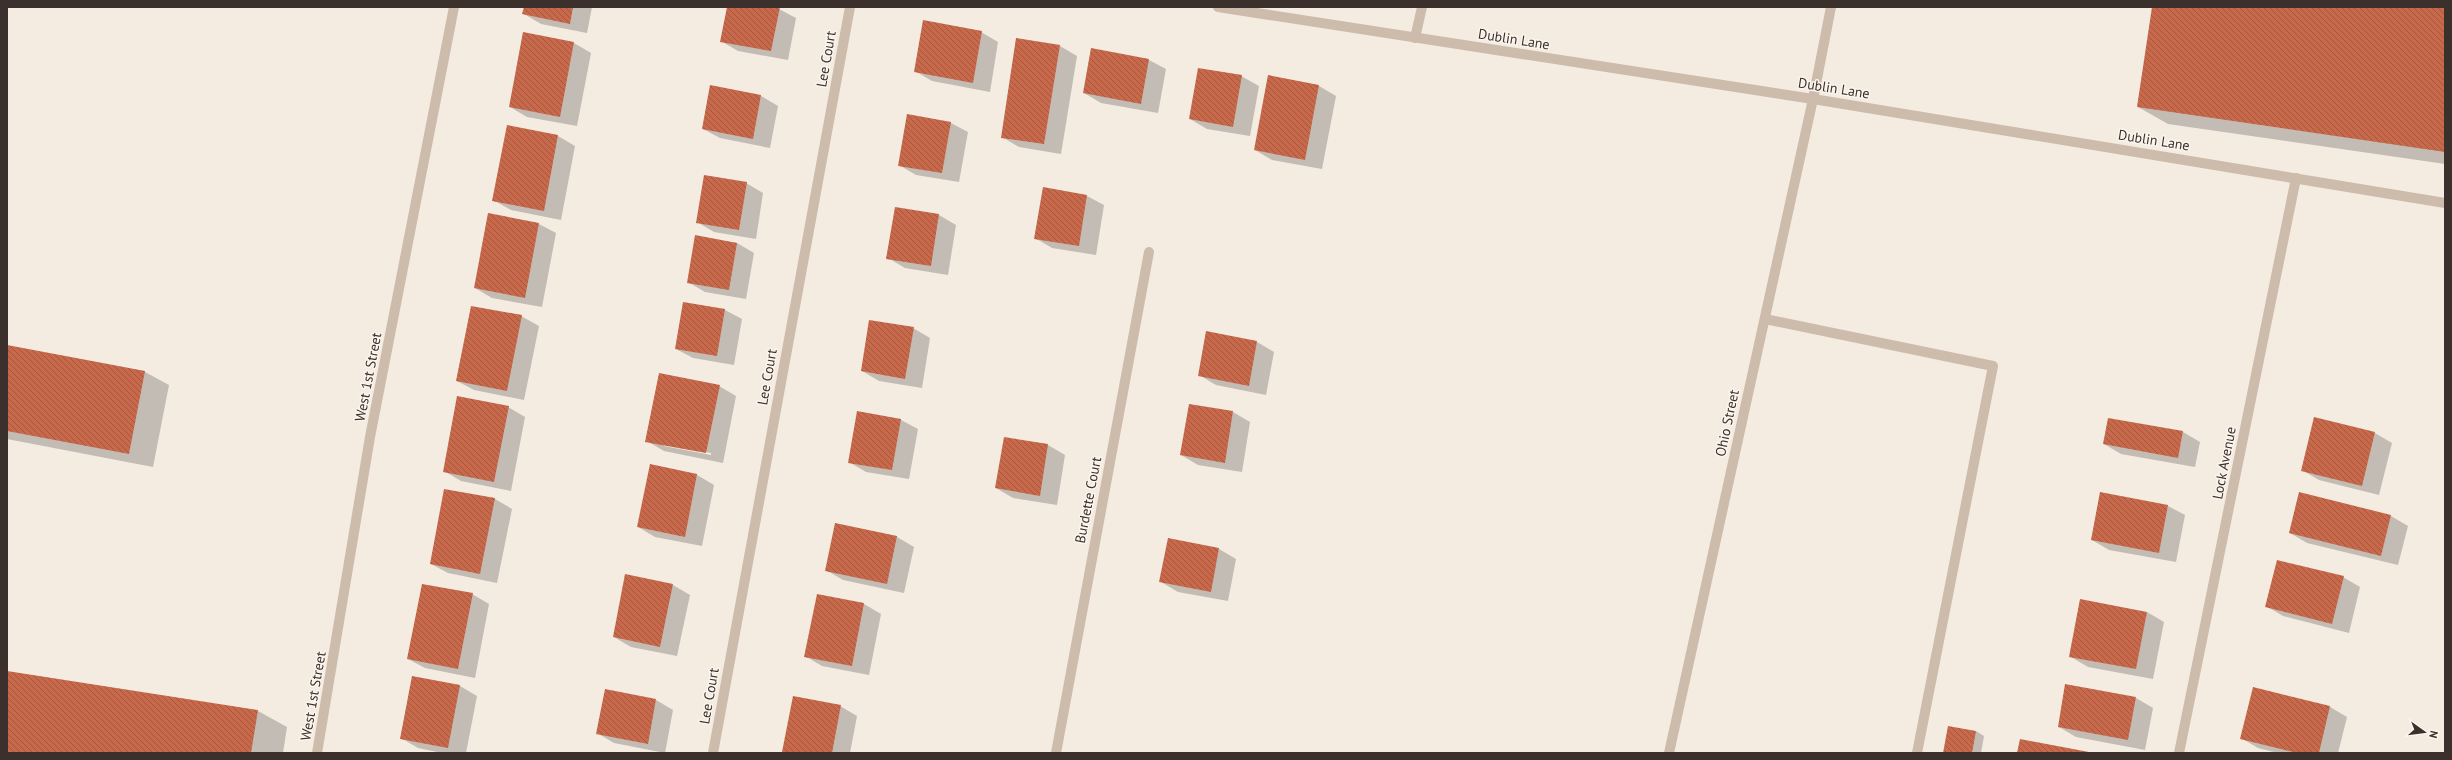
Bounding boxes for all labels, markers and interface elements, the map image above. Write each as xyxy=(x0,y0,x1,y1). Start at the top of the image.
street label: Dublin Lane xyxy=(1477,24,1551,54)
street label: Lee Court xyxy=(812,29,840,88)
street label: Dublin Lane xyxy=(1797,73,1871,103)
street label: Dublin Lane xyxy=(2117,125,2191,155)
street label: West 1st Street xyxy=(351,331,385,423)
street label: Lee Court xyxy=(753,347,781,406)
street label: Ohio Street xyxy=(1711,388,1743,458)
street label: Lock Avenue xyxy=(2208,425,2240,501)
street label: Burdette Court xyxy=(1071,455,1105,545)
street label: West 1st Street xyxy=(296,650,330,742)
street label: Lee Court xyxy=(695,666,723,725)
north arrow xyxy=(2404,712,2444,752)
text: N xyxy=(2426,729,2441,740)

